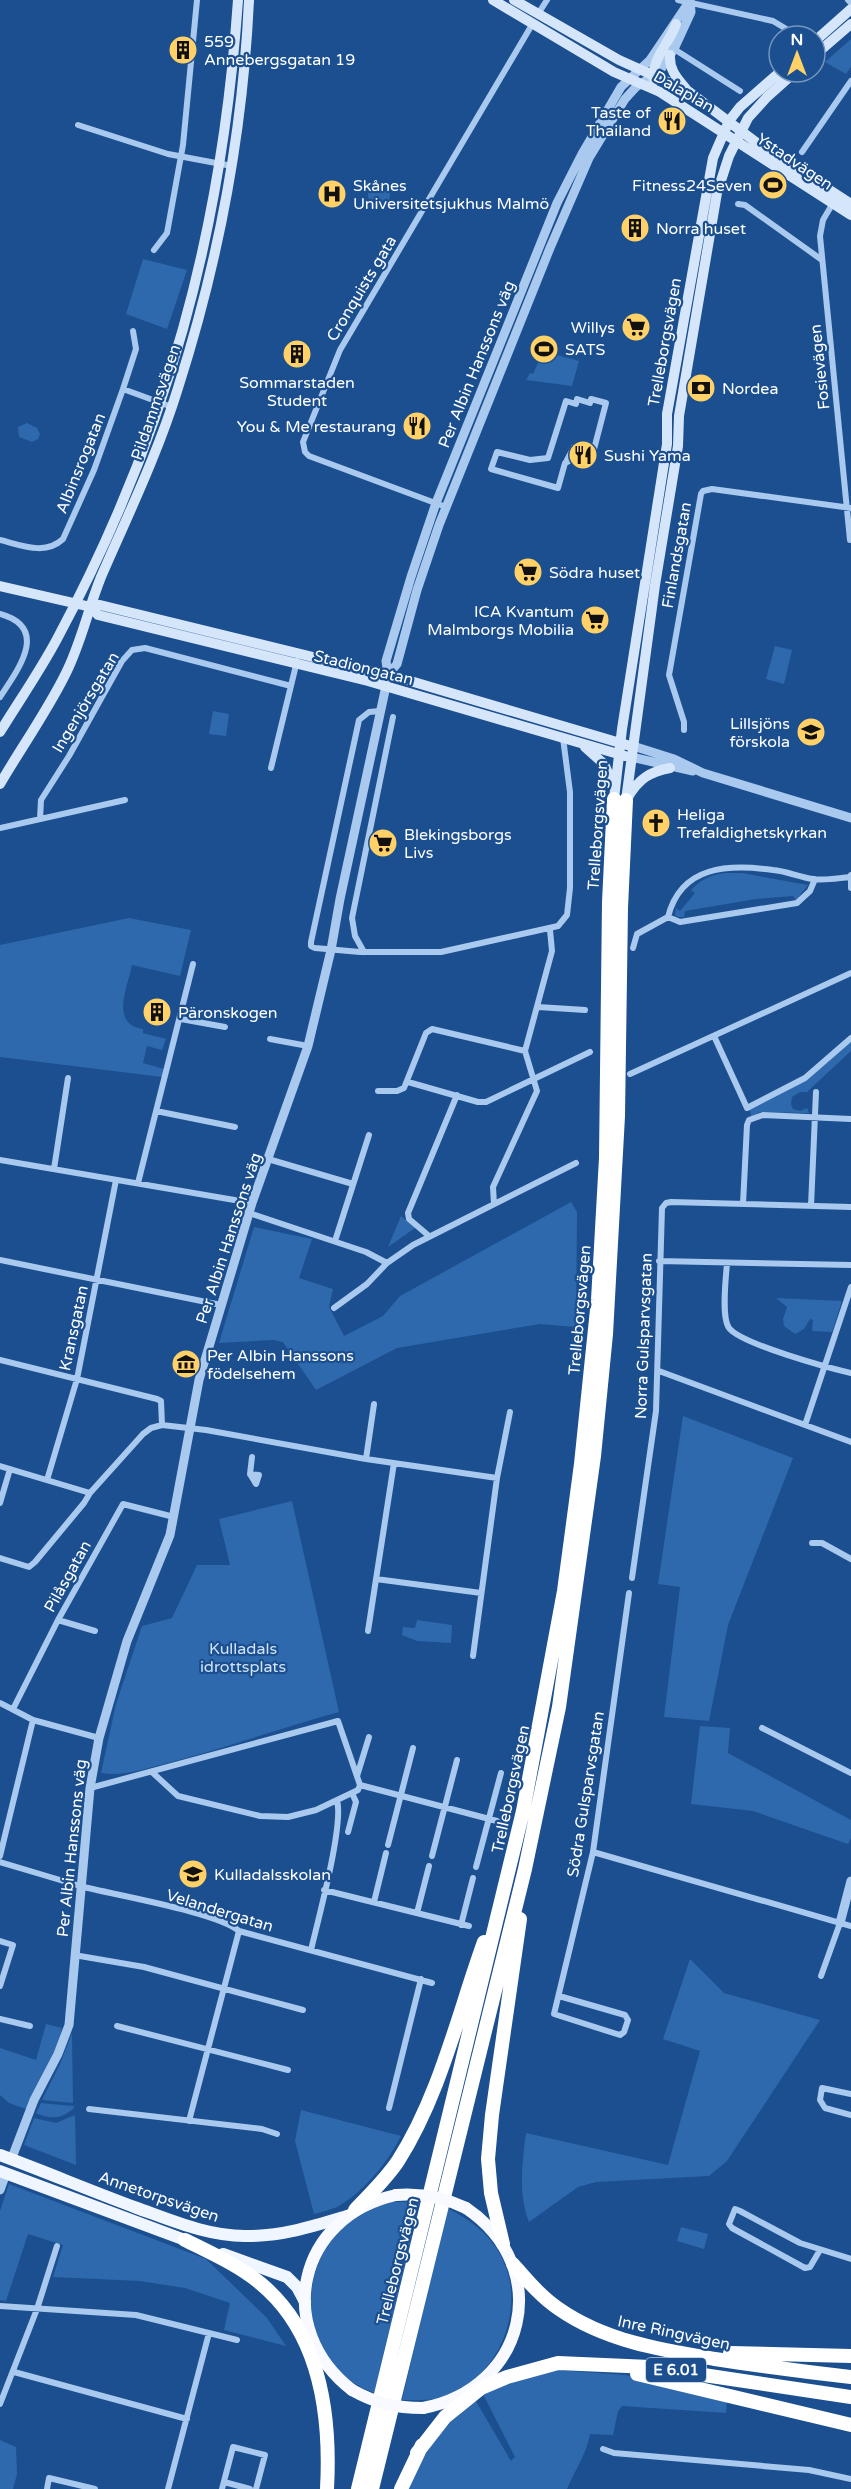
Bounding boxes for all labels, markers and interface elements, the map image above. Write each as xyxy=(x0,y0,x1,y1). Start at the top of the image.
north arrow xyxy=(767,24,827,84)
text: N xyxy=(791,30,803,50)
place label: 559 Annebergsgatan 19 xyxy=(204,32,355,70)
building icon: 559 Annebergsgatan 19 xyxy=(167,34,199,66)
street label: Dalaplan xyxy=(650,67,717,117)
place label: Taste of Thailand xyxy=(586,103,652,141)
restaurant icon: Taste of Thailand xyxy=(656,105,688,137)
street label: Ystadvägen xyxy=(752,129,836,195)
sports icon: Fitness24Seven xyxy=(757,169,789,201)
place label: Skånes Universitetsjukhus Malmö xyxy=(353,176,549,214)
place label: Fitness24Seven xyxy=(632,176,752,196)
hospital icon: Skånes Universitetsjukhus Malmö xyxy=(316,178,348,210)
building icon: Norra huset xyxy=(619,212,651,244)
place label: Norra huset xyxy=(656,219,746,239)
street label: Cronquists gata xyxy=(322,232,401,345)
street label: Trelleborgsvägen xyxy=(644,276,686,408)
street label: Per Albin Hanssons väg xyxy=(434,278,520,451)
supermarket icon: Willys xyxy=(620,311,652,343)
place label: Willys xyxy=(571,318,615,338)
street label: Fosievägen xyxy=(806,323,834,411)
sports icon: SATS xyxy=(528,333,560,365)
building icon: Sommarstaden Student xyxy=(281,338,313,370)
place label: SATS xyxy=(565,340,606,360)
street label: Pildammsvägen xyxy=(127,342,185,463)
bank icon: Nordea xyxy=(685,372,717,404)
place label: Sommarstaden Student xyxy=(239,373,355,411)
place label: Nordea xyxy=(722,379,778,399)
street label: Albinsrogatan xyxy=(52,410,110,517)
restaurant icon: You & Me restaurang xyxy=(401,410,433,442)
place label: You & Me restaurang xyxy=(237,417,396,437)
restaurant icon: Sushi Yama xyxy=(567,439,599,471)
place label: Sushi Yama xyxy=(604,446,691,466)
street label: Finlandsgatan xyxy=(658,500,696,610)
supermarket icon: Södra huset xyxy=(512,556,544,588)
place label: Södra huset xyxy=(549,563,640,583)
place label: ICA Kvantum Malmborgs Mobilia xyxy=(427,602,574,640)
supermarket icon: ICA Kvantum Malmborgs Mobilia xyxy=(579,604,611,636)
street label: Stadiongatan xyxy=(312,646,416,690)
street label: Ingenjörsgatan xyxy=(48,648,124,757)
place label: Lillsjöns förskola xyxy=(730,714,790,752)
school or university icon: Lillsjöns förskola xyxy=(795,716,827,748)
street label: Trelleborgsvägen xyxy=(583,759,613,891)
place label: Heliga Trefaldighetskyrkan xyxy=(677,805,827,843)
church icon: Heliga Trefaldighetskyrkan xyxy=(640,807,672,839)
place label: Blekingsborgs Livs xyxy=(404,825,512,863)
supermarket icon: Blekingsborgs Livs xyxy=(367,827,399,859)
building icon: Päronskogen xyxy=(141,996,173,1028)
place label: Päronskogen xyxy=(178,1003,278,1023)
street label: Per Albin Hanssons väg xyxy=(192,1150,266,1326)
street label: Trelleborgsvägen xyxy=(564,1244,596,1376)
street label: Norra Gulsparvsgatan xyxy=(631,1253,657,1420)
street label: Kransgatan xyxy=(55,1284,93,1373)
place label: Per Albin Hanssons födelsehem xyxy=(207,1346,354,1384)
museum icon: Per Albin Hanssons födelsehem xyxy=(170,1348,202,1380)
street label: Pilåsgatan xyxy=(40,1537,96,1616)
park label: Kulladals idrottsplats xyxy=(200,1639,286,1677)
street label: Södra Gulsparvsgatan xyxy=(563,1710,609,1878)
street label: Trelleborgsvägen xyxy=(488,1723,534,1855)
street label: Per Albin Hanssons väg xyxy=(53,1758,91,1938)
school or university icon: Kulladalsskolan xyxy=(177,1858,209,1890)
place label: Kulladalsskolan xyxy=(214,1865,331,1885)
street label: Velandergatan xyxy=(164,1885,276,1937)
street label: Annetorpsvägen xyxy=(96,2167,222,2227)
street label: Trelleborgsvägen xyxy=(372,2196,423,2327)
street label: Inre Ringvägen xyxy=(616,2311,732,2355)
road number: E 6.01 xyxy=(646,2358,706,2382)

